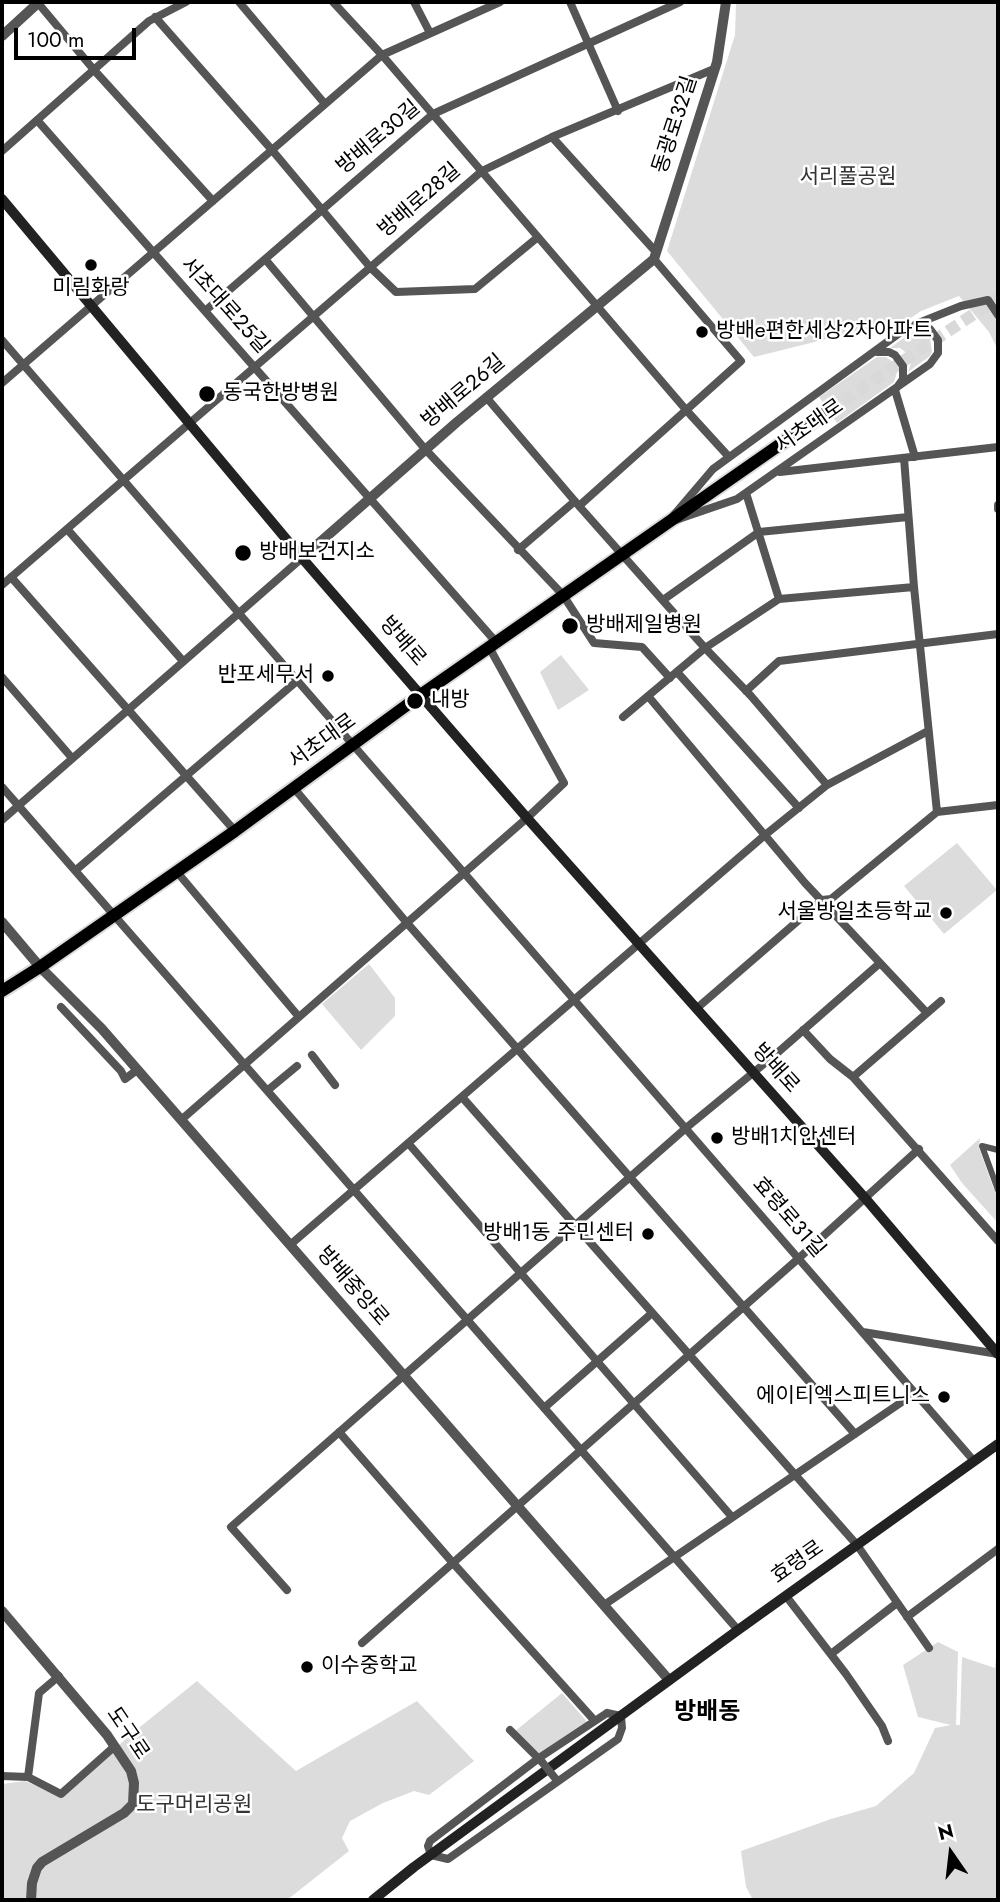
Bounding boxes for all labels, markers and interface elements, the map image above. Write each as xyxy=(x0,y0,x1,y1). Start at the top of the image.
scale bar xyxy=(18,14,140,58)
text: 100 m xyxy=(27,25,84,55)
street label: 동광로32길 xyxy=(648,73,704,177)
street label: 방배로30길 xyxy=(332,96,426,180)
street label: 방배로28길 xyxy=(374,158,466,244)
park label: 서리풀공원 xyxy=(800,165,896,191)
street label: 서초대로25길 xyxy=(174,253,274,359)
marker: 미림화랑 xyxy=(83,257,99,273)
place label: 미림화랑 xyxy=(52,276,130,302)
place label: 방배e편한세상2차아파트 xyxy=(716,319,932,345)
marker: 방배e편한세상2차아파트 xyxy=(694,324,710,340)
street label: 방배로26길 xyxy=(417,350,511,434)
place label: 동국한방병원 xyxy=(223,381,339,407)
marker: 동국한방병원 xyxy=(197,384,217,404)
street label: 서초대로 xyxy=(771,395,849,459)
place label: 방배보건지소 xyxy=(259,540,375,566)
marker: 방배보건지소 xyxy=(233,543,253,563)
street label: 방배로 xyxy=(373,612,431,672)
place label: 방배제일병원 xyxy=(586,613,702,639)
marker: 방배제일병원 xyxy=(560,616,580,636)
place label: 반포세무서 xyxy=(217,663,314,689)
marker: 반포세무서 xyxy=(320,668,336,684)
place label: 내방 xyxy=(431,688,470,714)
marker: 내방 xyxy=(405,691,425,711)
street label: 서초대로 xyxy=(284,709,362,775)
place label: 서울방일초등학교 xyxy=(777,900,932,926)
marker: 서울방일초등학교 xyxy=(938,905,954,921)
street label: 방배로 xyxy=(746,1039,804,1099)
place label: 방배1치안센터 xyxy=(731,1125,856,1151)
marker: 방배1치안센터 xyxy=(709,1130,725,1146)
street label: 효령로31길 xyxy=(746,1173,830,1263)
place label: 방배1동 주민센터 xyxy=(483,1221,634,1247)
marker: 방배1동 주민센터 xyxy=(640,1226,656,1242)
street label: 방배중앙로 xyxy=(311,1242,393,1332)
place label: 에이티엑스피트니스 xyxy=(756,1384,930,1410)
marker: 에이티엑스피트니스 xyxy=(936,1389,952,1405)
street label: 효령로 xyxy=(767,1536,829,1590)
place label: 이수중학교 xyxy=(321,1654,418,1680)
marker: 이수중학교 xyxy=(299,1659,315,1675)
district label: 방배동 xyxy=(674,1699,740,1727)
street label: 도구로 xyxy=(100,1703,154,1765)
park label: 도구머리공원 xyxy=(136,1793,252,1819)
text: N xyxy=(935,1817,956,1847)
north arrow xyxy=(916,1818,986,1888)

